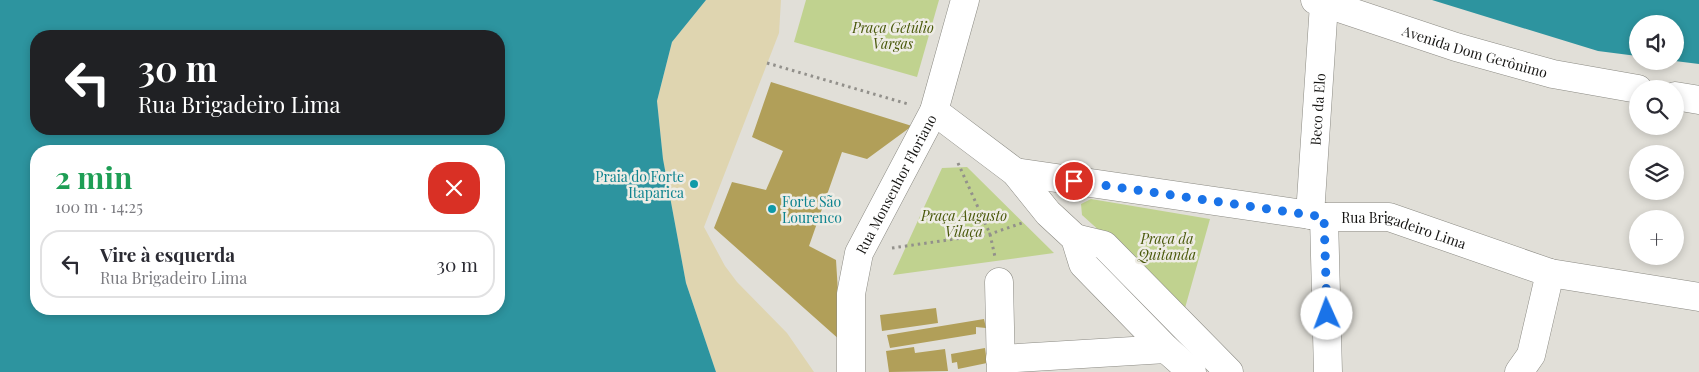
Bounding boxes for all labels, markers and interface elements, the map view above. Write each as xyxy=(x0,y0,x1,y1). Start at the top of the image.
map controls xyxy=(1629,15,1684,265)
button: sound xyxy=(1629,15,1684,70)
park label: Praça Getúlio Vargas xyxy=(851,18,934,53)
street label: Avenida Dom Gerônimo xyxy=(1399,20,1550,82)
text: 30 m xyxy=(138,44,218,91)
icon: left xyxy=(55,50,120,115)
street label: Beco da Elo xyxy=(1305,72,1329,146)
button: search xyxy=(1629,80,1684,135)
text: Rua Brigadeiro Lima xyxy=(138,89,341,119)
street label: Rua Monsenhor Floriano xyxy=(851,110,940,257)
button: layers xyxy=(1629,145,1684,200)
text: 2 min xyxy=(55,157,132,197)
pin xyxy=(1053,160,1095,202)
button: close xyxy=(428,162,480,214)
place label: Praia do Forte Itaparica xyxy=(595,167,684,202)
icon: arrive xyxy=(1060,167,1088,195)
marker: Praia do Forte Itaparica xyxy=(688,178,700,190)
place label: Forte São Lourenco xyxy=(782,192,842,227)
text: 100 m · 14:25 xyxy=(55,196,143,217)
marker: Forte São Lourenco xyxy=(766,203,778,215)
park label: Praça Augusto Vilaça xyxy=(920,206,1007,241)
street label: Rua Brigadeiro Lima xyxy=(1341,208,1469,253)
button: + xyxy=(1629,210,1684,265)
park label: Praça da Quitanda xyxy=(1137,229,1196,264)
text: Vire à esquerda xyxy=(100,241,235,267)
icon: left xyxy=(57,250,85,278)
text: 30 m xyxy=(436,251,478,277)
text: Rua Brigadeiro Lima xyxy=(100,267,247,288)
position arrow xyxy=(1300,287,1352,339)

